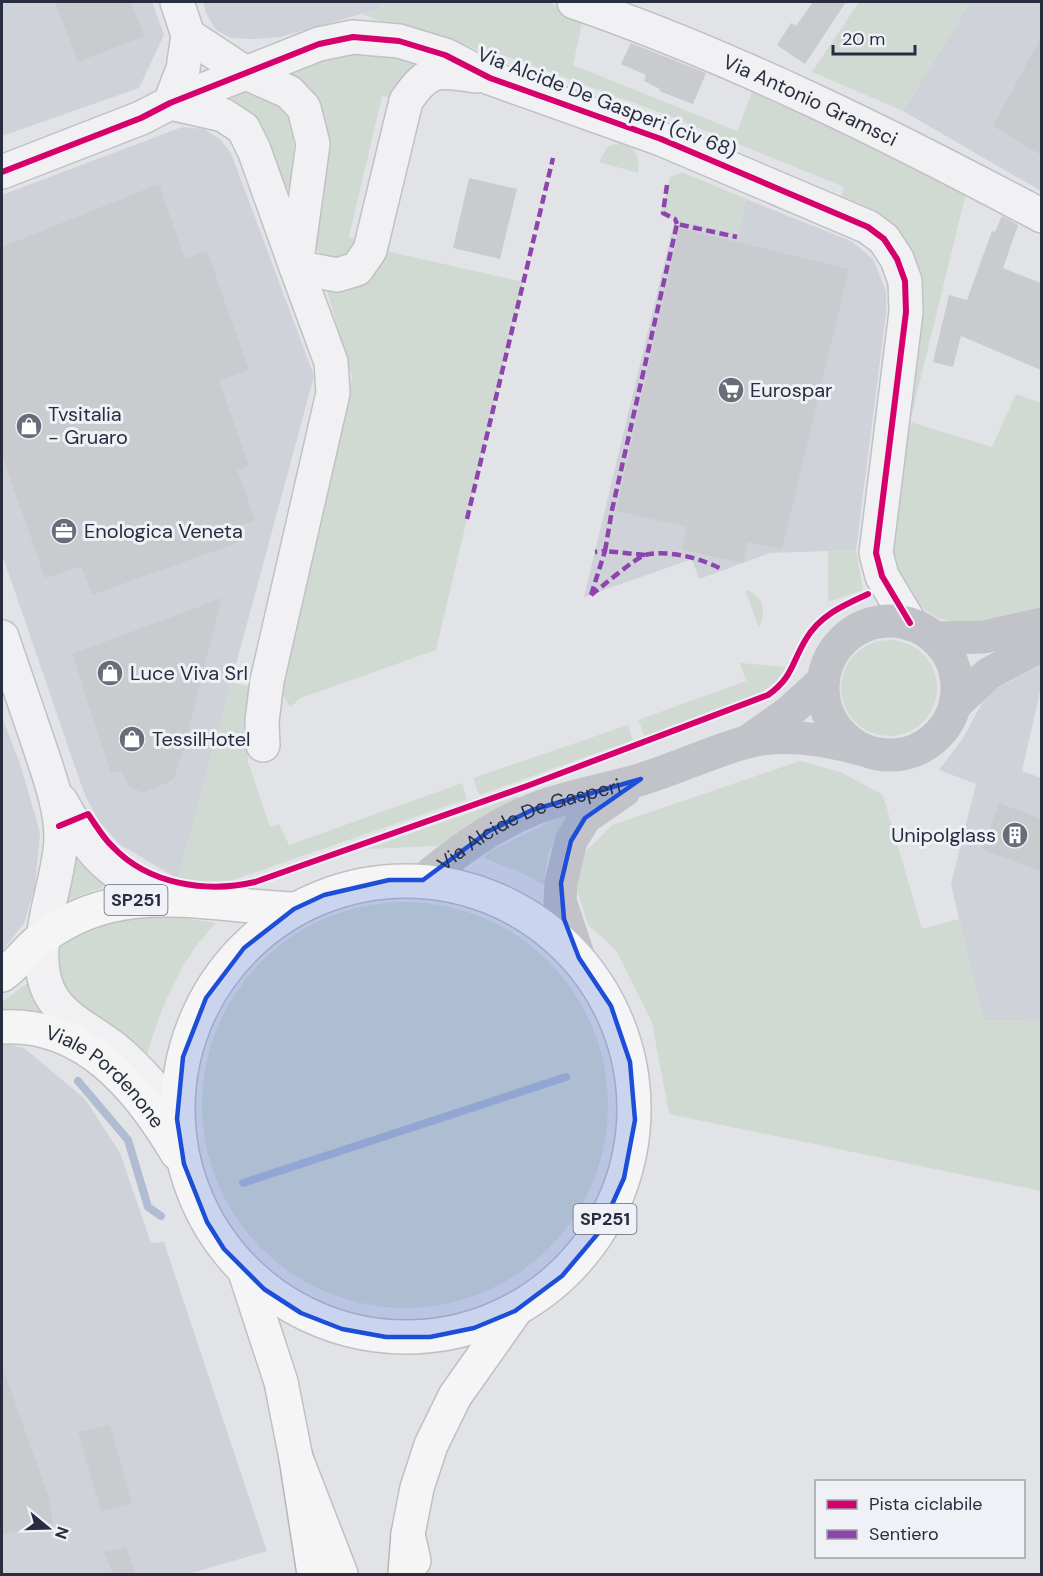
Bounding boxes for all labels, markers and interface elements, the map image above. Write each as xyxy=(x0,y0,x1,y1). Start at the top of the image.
scale bar xyxy=(833,18,916,56)
text: 20 m xyxy=(842,27,885,51)
street label: Via Alcide De Gasperi (civ 68) xyxy=(474,40,740,164)
street label: Via Antonio Gramsci xyxy=(719,48,902,152)
supermarket icon: Eurospar xyxy=(716,375,746,405)
place label: Eurospar xyxy=(750,377,832,403)
place label: Tvsitalia - Gruaro xyxy=(48,401,128,450)
shop icon: Tvsitalia - Gruaro xyxy=(14,411,44,441)
office icon: Enologica Veneta xyxy=(49,516,79,546)
place label: Enologica Veneta xyxy=(84,518,243,544)
shop icon: Luce Viva Srl xyxy=(95,658,125,688)
place label: Luce Viva Srl xyxy=(130,660,248,686)
shop icon: TessilHotel xyxy=(117,724,147,754)
place label: TessilHotel xyxy=(152,726,251,752)
street label: Via Alcide De Gasperi xyxy=(432,772,624,876)
building icon: Unipolglass xyxy=(1000,820,1030,850)
place label: Unipolglass xyxy=(891,822,996,848)
road number: SP251 xyxy=(104,885,168,915)
street label: Viale Pordenone xyxy=(42,1019,170,1133)
road number: SP251 xyxy=(574,1204,636,1234)
legend xyxy=(815,1480,1025,1558)
text: Pista ciclabile xyxy=(869,1492,983,1516)
north arrow xyxy=(18,1498,78,1558)
text: Sentiero xyxy=(869,1522,939,1546)
text: N xyxy=(50,1524,74,1542)

